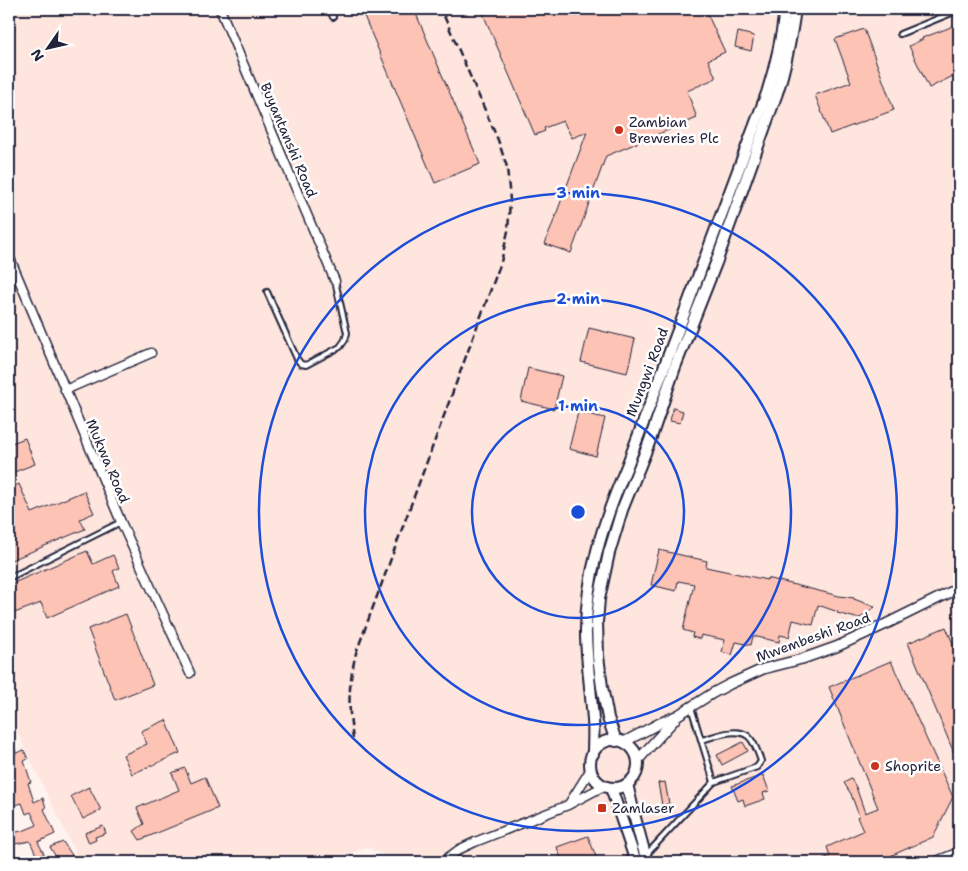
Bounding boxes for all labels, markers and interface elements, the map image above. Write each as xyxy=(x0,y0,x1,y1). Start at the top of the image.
north arrow xyxy=(22,22,72,72)
text: N xyxy=(27,46,48,65)
street label: Buyantanshi Road xyxy=(257,80,321,200)
place label: Zambian Breweries Plc xyxy=(629,113,719,147)
marker: Zambian Breweries Plc xyxy=(613,124,625,136)
text: 3 min xyxy=(556,183,600,203)
text: 2 min xyxy=(556,289,600,309)
street label: Mungwi Road xyxy=(622,325,672,419)
text: 1 min xyxy=(558,396,598,416)
street label: Mukwa Road xyxy=(82,416,134,506)
centre of rings xyxy=(569,503,587,521)
street label: Mwembeshi Road xyxy=(753,608,873,666)
place label: Shoprite xyxy=(885,757,941,775)
marker: Shoprite xyxy=(869,760,881,772)
place label: Zamlaser xyxy=(612,799,675,817)
marker: Zamlaser xyxy=(596,802,608,814)

